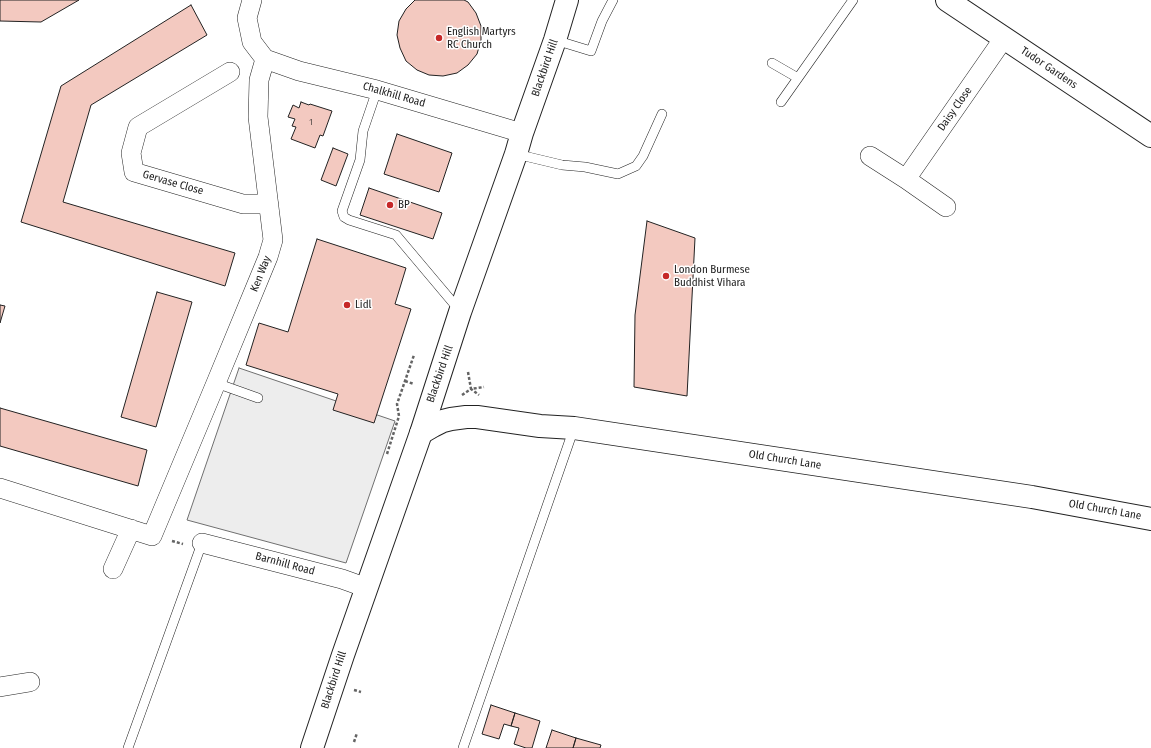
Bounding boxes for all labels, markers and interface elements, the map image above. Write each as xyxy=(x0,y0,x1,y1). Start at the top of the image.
place label: English Martyrs RC Church xyxy=(447,25,516,51)
marker: English Martyrs RC Church xyxy=(434,33,444,43)
street label: Blackbird Hill xyxy=(529,37,561,99)
street label: Tudor Gardens xyxy=(1018,44,1080,92)
street label: Chalkhill Road xyxy=(361,80,427,110)
street label: Daisy Close xyxy=(935,84,975,134)
house number: 1 xyxy=(309,117,313,127)
street label: Gervase Close xyxy=(141,168,205,198)
place label: BP xyxy=(398,198,410,212)
marker: BP xyxy=(385,200,395,210)
street label: Ken Way xyxy=(248,254,274,294)
place label: London Burmese Buddhist Vihara xyxy=(674,263,750,289)
marker: London Burmese Buddhist Vihara xyxy=(661,271,671,281)
place label: Lidl xyxy=(355,298,371,312)
marker: Lidl xyxy=(342,300,352,310)
street label: Blackbird Hill xyxy=(424,343,456,405)
street label: Old Church Lane xyxy=(748,448,822,472)
street label: Old Church Lane xyxy=(1068,497,1142,523)
street label: Barnhill Road xyxy=(254,550,316,578)
street label: Blackbird Hill xyxy=(318,649,350,711)

